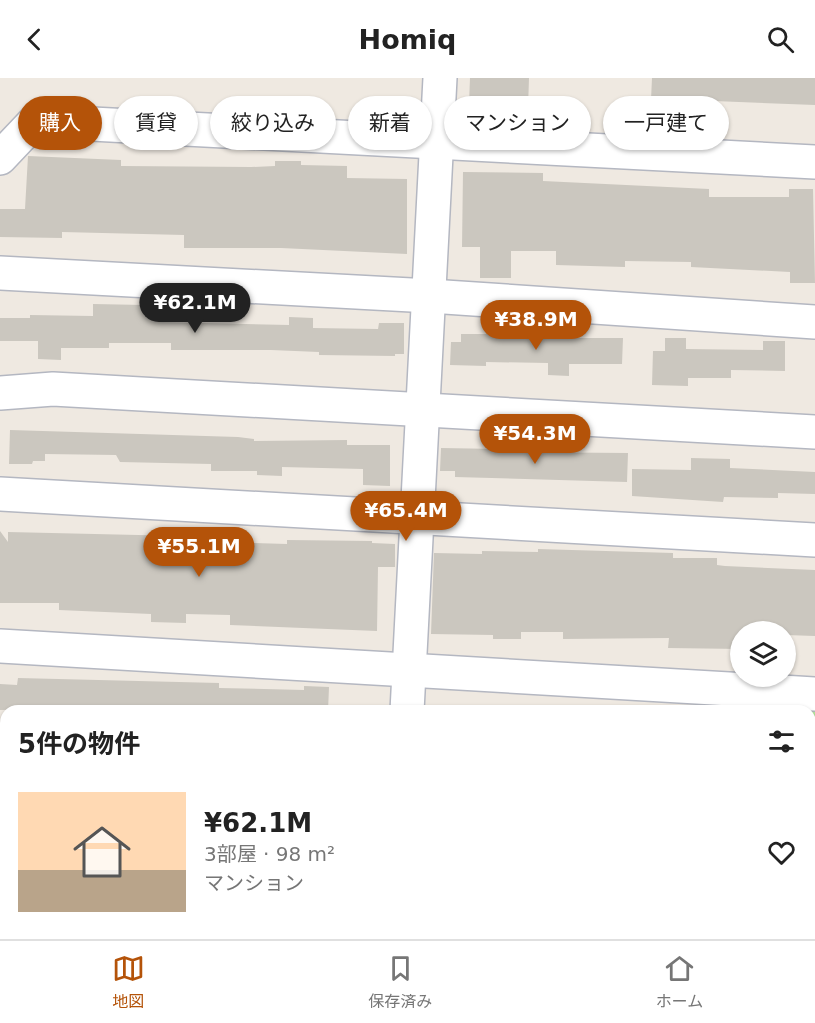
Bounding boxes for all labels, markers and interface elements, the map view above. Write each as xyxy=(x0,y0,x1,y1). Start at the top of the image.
icon: back xyxy=(18,23,51,56)
icon: search xyxy=(764,23,797,56)
text: Homiq xyxy=(359,24,456,55)
chip: 購入 xyxy=(18,96,102,150)
chip: 賃貸 xyxy=(114,96,198,150)
chip: 絞り込み xyxy=(210,96,336,150)
chip: 新着 xyxy=(348,96,432,150)
chip: マンション xyxy=(444,96,591,150)
chip: 一戸建て xyxy=(603,96,729,150)
pin: ¥62.1M xyxy=(146,283,244,334)
text: ¥62.1M xyxy=(153,290,237,314)
pin: ¥38.9M xyxy=(487,300,585,351)
text: ¥38.9M xyxy=(494,307,578,331)
pin: ¥54.3M xyxy=(486,414,584,465)
text: ¥54.3M xyxy=(493,421,577,445)
pin: ¥65.4M xyxy=(357,491,455,542)
text: ¥65.4M xyxy=(364,498,448,522)
pin: ¥55.1M xyxy=(150,527,248,578)
text: ¥55.1M xyxy=(157,534,241,558)
map controls xyxy=(730,621,796,687)
button: layers xyxy=(730,621,796,687)
icon: filters xyxy=(765,725,798,758)
text: 5件の物件 xyxy=(18,729,140,759)
text: ¥62.1M xyxy=(204,808,312,838)
icon: home xyxy=(66,816,138,888)
icon: heart xyxy=(765,836,798,869)
text: 3部屋 · 98 m² xyxy=(204,842,335,866)
text: マンション xyxy=(204,871,304,895)
tab: 地図 xyxy=(112,952,145,1012)
tab: 保存済み xyxy=(368,952,432,1012)
tab: ホーム xyxy=(656,952,703,1012)

